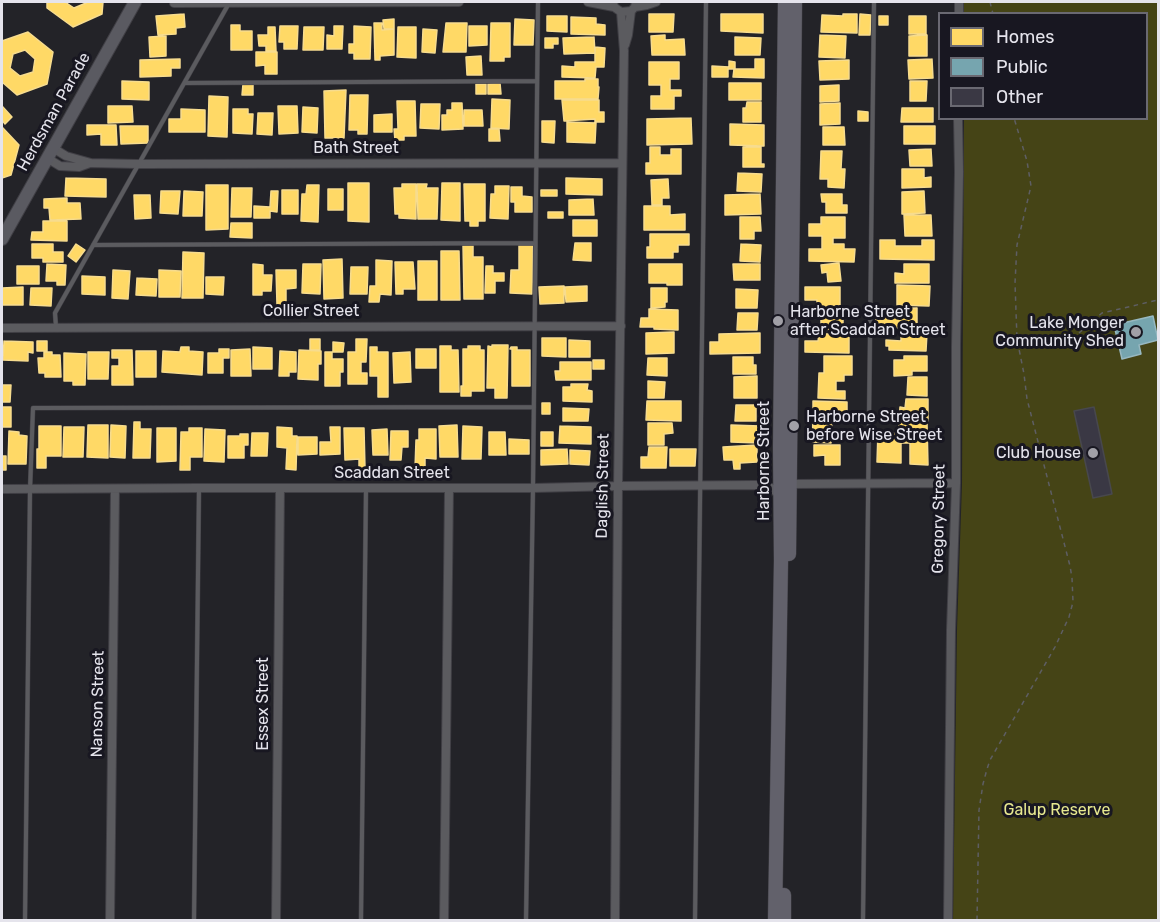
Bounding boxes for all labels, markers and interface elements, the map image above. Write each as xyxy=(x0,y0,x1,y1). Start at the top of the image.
legend xyxy=(938,12,1148,120)
text: Homes xyxy=(996,26,1054,48)
street label: Herdsman Parade xyxy=(13,49,95,175)
text: Public xyxy=(996,56,1048,78)
text: Other xyxy=(996,86,1043,108)
street label: Bath Street xyxy=(313,138,399,158)
street label: Collier Street xyxy=(263,301,359,321)
place label: Harborne Street after Scaddan Street xyxy=(790,302,945,340)
place label: Lake Monger Community Shed xyxy=(995,313,1124,351)
marker: Harborne Street after Scaddan Street xyxy=(771,314,785,328)
marker: Lake Monger Community Shed xyxy=(1129,325,1143,339)
street label: Harborne Street xyxy=(754,401,774,521)
place label: Harborne Street before Wise Street xyxy=(806,407,942,445)
marker: Harborne Street before Wise Street xyxy=(787,419,801,433)
street label: Daglish Street xyxy=(592,433,614,539)
place label: Club House xyxy=(996,443,1081,463)
marker: Club House xyxy=(1086,446,1100,460)
street label: Scaddan Street xyxy=(334,463,450,483)
street label: Gregory Street xyxy=(928,464,950,574)
street label: Nanson Street xyxy=(87,650,109,758)
street label: Essex Street xyxy=(253,657,273,751)
park label: Galup Reserve xyxy=(1004,800,1110,820)

